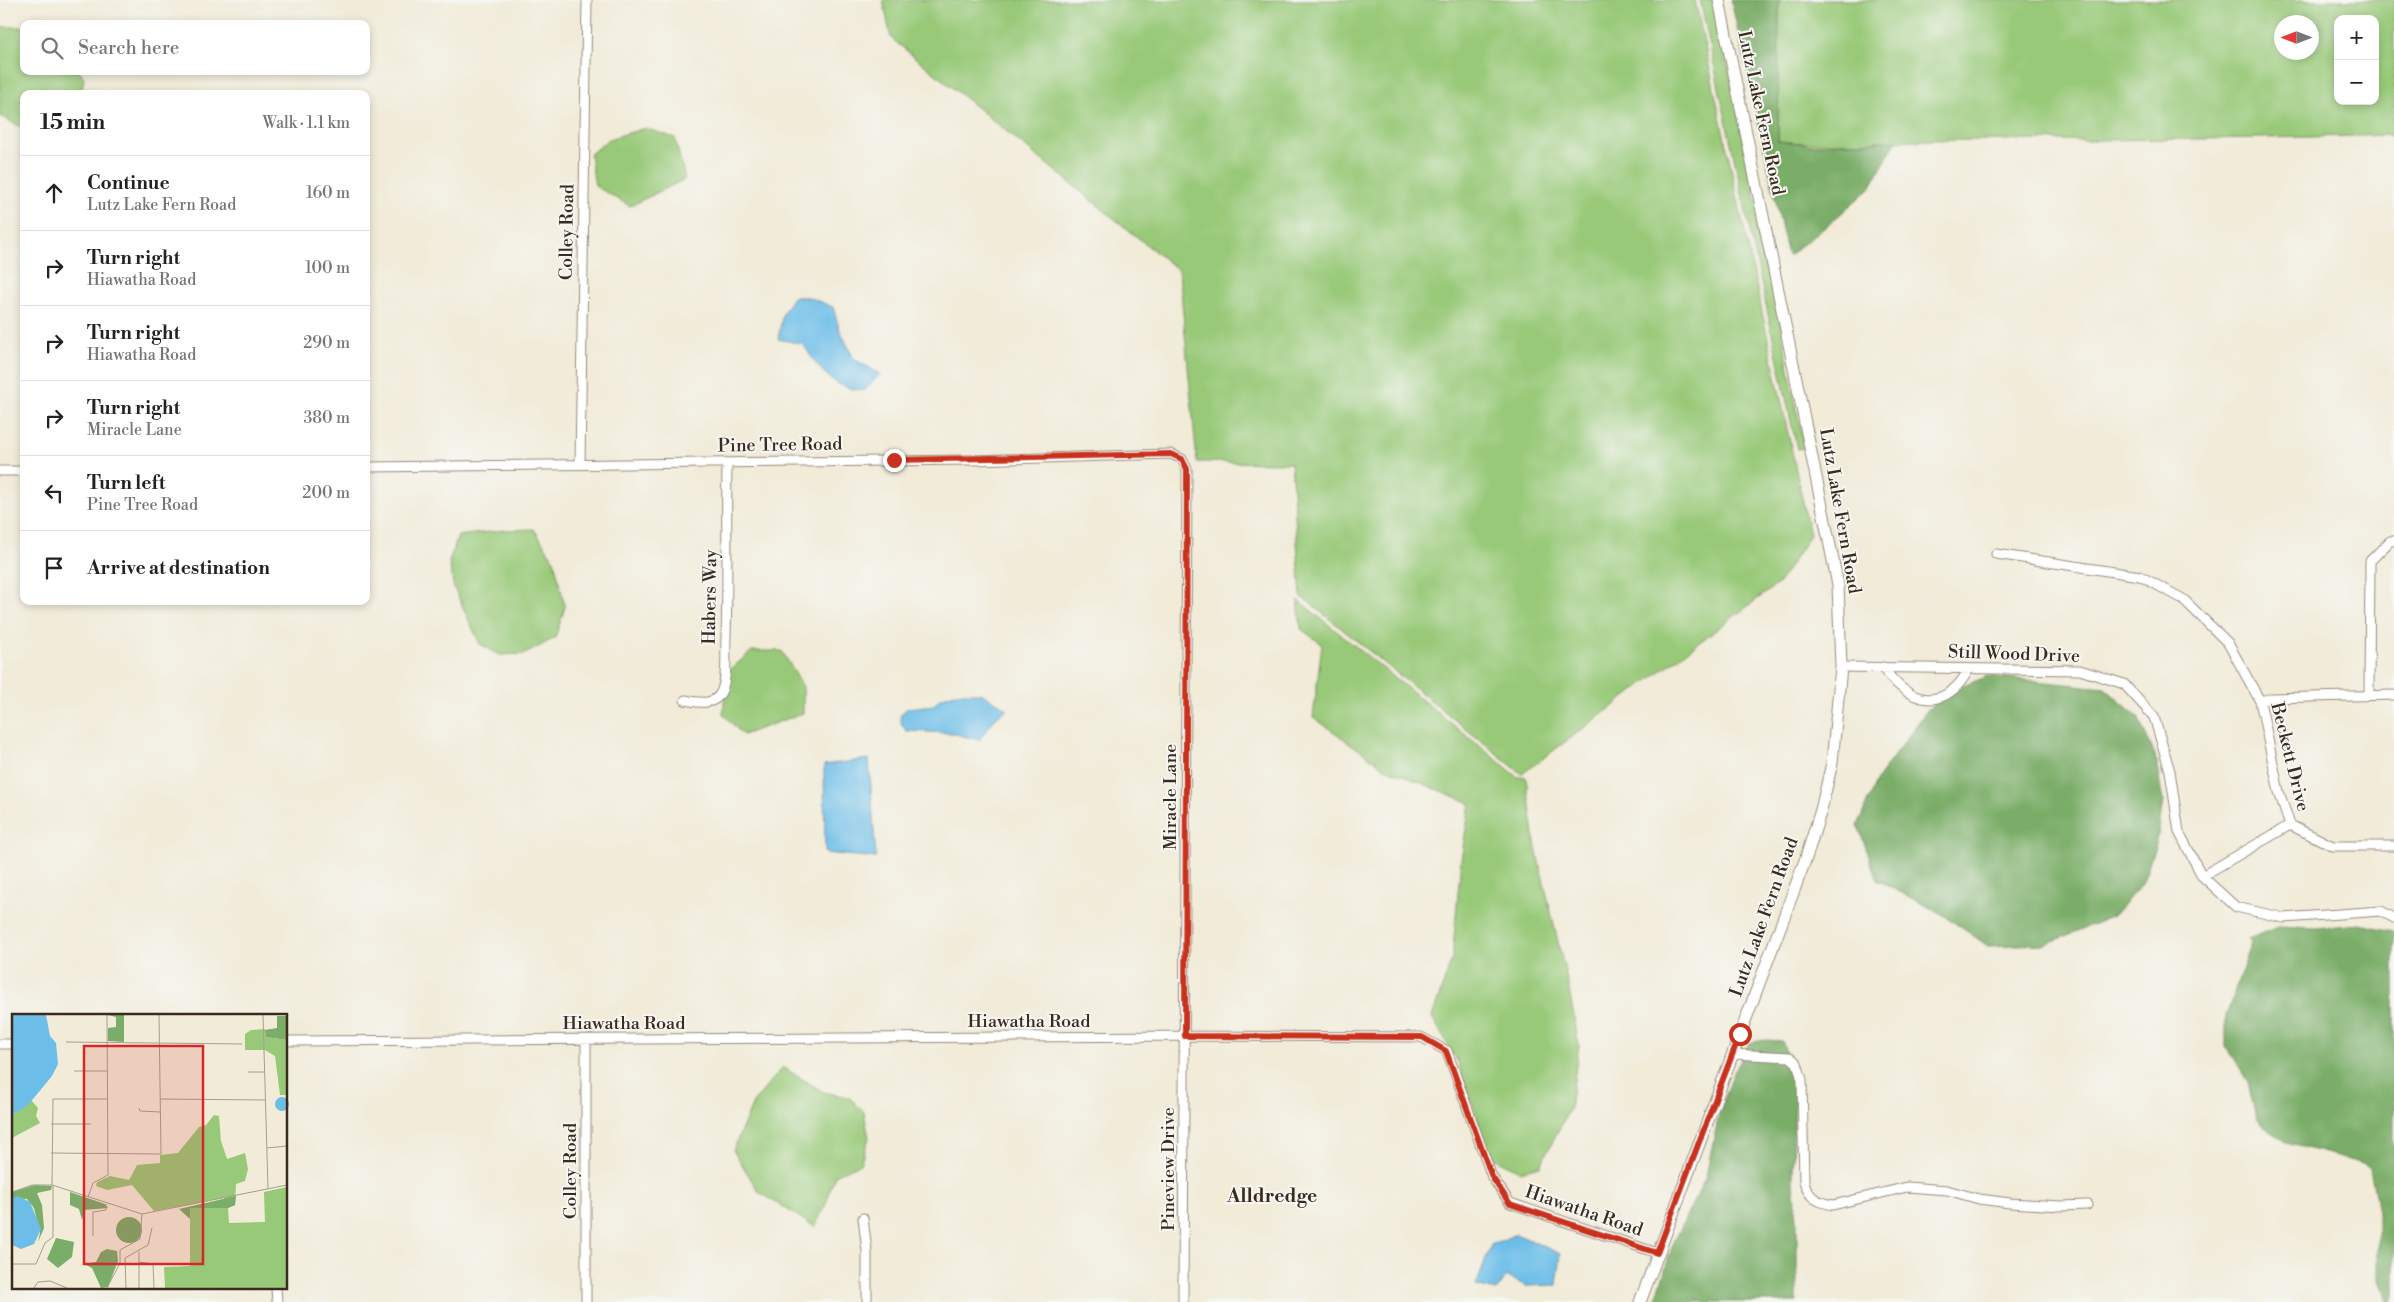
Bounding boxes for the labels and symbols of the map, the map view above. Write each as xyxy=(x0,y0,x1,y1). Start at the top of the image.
north arrow xyxy=(2274,15,2319,60)
street label: Lutz Lake Fern Road xyxy=(1732,28,1790,198)
street label: Colley Road xyxy=(555,183,579,280)
street label: Lutz Lake Fern Road xyxy=(1814,426,1866,596)
street label: Pine Tree Road xyxy=(717,432,843,458)
route end xyxy=(883,449,906,472)
street label: Habers Way xyxy=(698,549,722,645)
street label: Still Wood Drive xyxy=(1948,640,2080,668)
street label: Beckett Drive xyxy=(2265,699,2315,814)
street label: Miracle Lane xyxy=(1159,744,1182,850)
street label: Lutz Lake Fern Road xyxy=(1724,833,1804,1000)
street label: Hiawatha Road xyxy=(968,1010,1091,1033)
street label: Hiawatha Road xyxy=(563,1012,686,1035)
inset map xyxy=(12,1014,288,1290)
route start xyxy=(1729,1023,1752,1046)
street label: Pineview Drive xyxy=(1157,1107,1180,1231)
street label: Colley Road xyxy=(559,1122,582,1219)
street label: Hiawatha Road xyxy=(1522,1180,1647,1242)
district label: Alldredge xyxy=(1226,1184,1317,1208)

